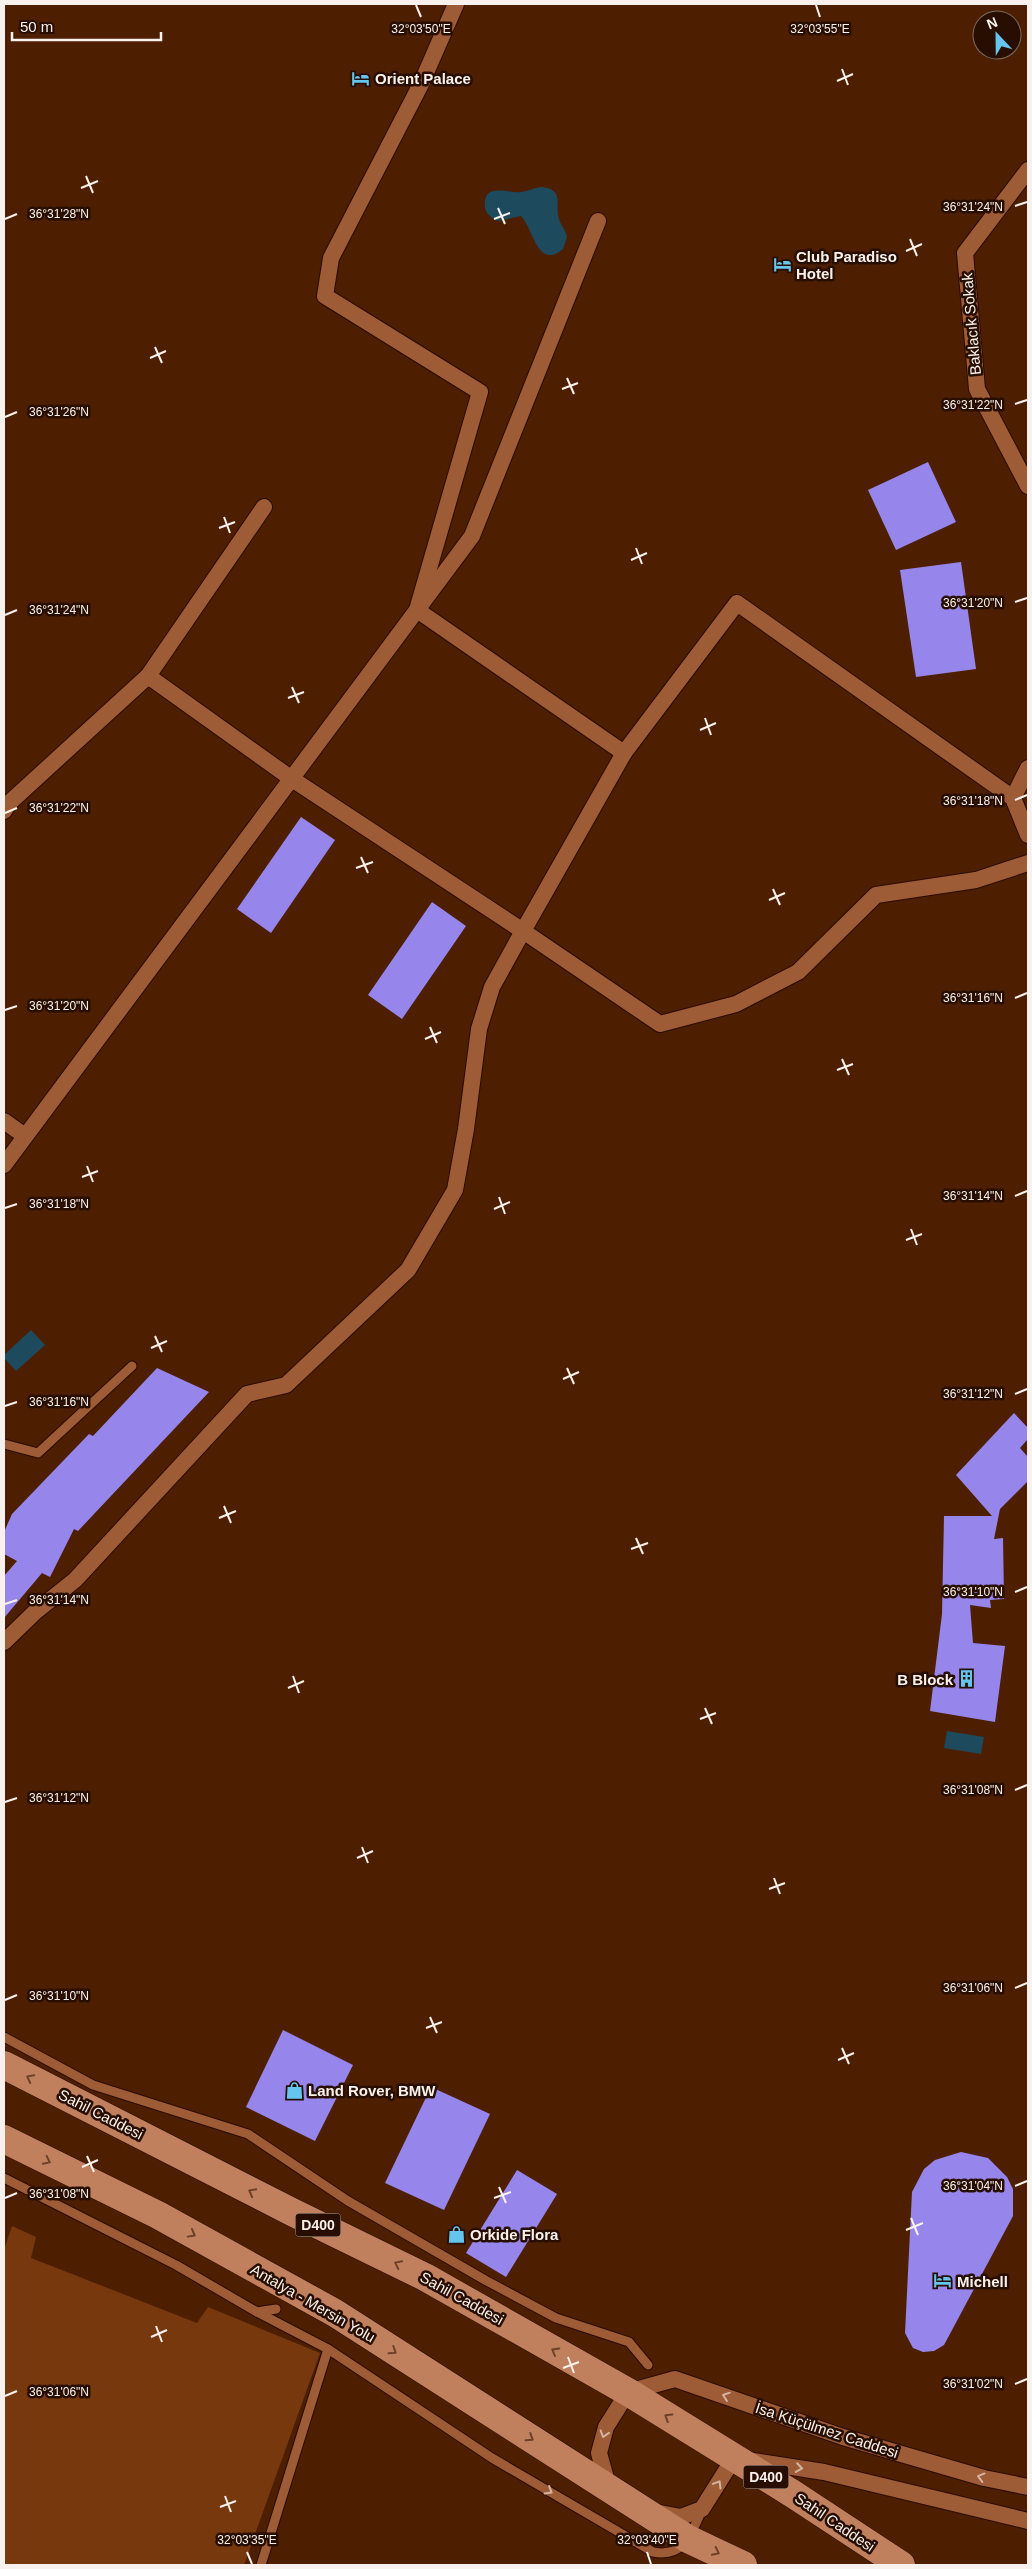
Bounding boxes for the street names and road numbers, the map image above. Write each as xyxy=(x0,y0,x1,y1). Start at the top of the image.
street label: Baklacık Sokak xyxy=(958,272,984,376)
street label: Sahil Caddesi xyxy=(56,2085,146,2143)
road number: D400 xyxy=(296,2214,340,2236)
street label: Antalya - Mersin Yolu xyxy=(248,2260,378,2346)
street label: Sahil Caddesi xyxy=(417,2268,507,2328)
street label: İsa Küçülmez Caddesi xyxy=(753,2399,901,2461)
road number: D400 xyxy=(744,2466,788,2488)
street label: Sahil Caddesi xyxy=(792,2489,878,2555)

